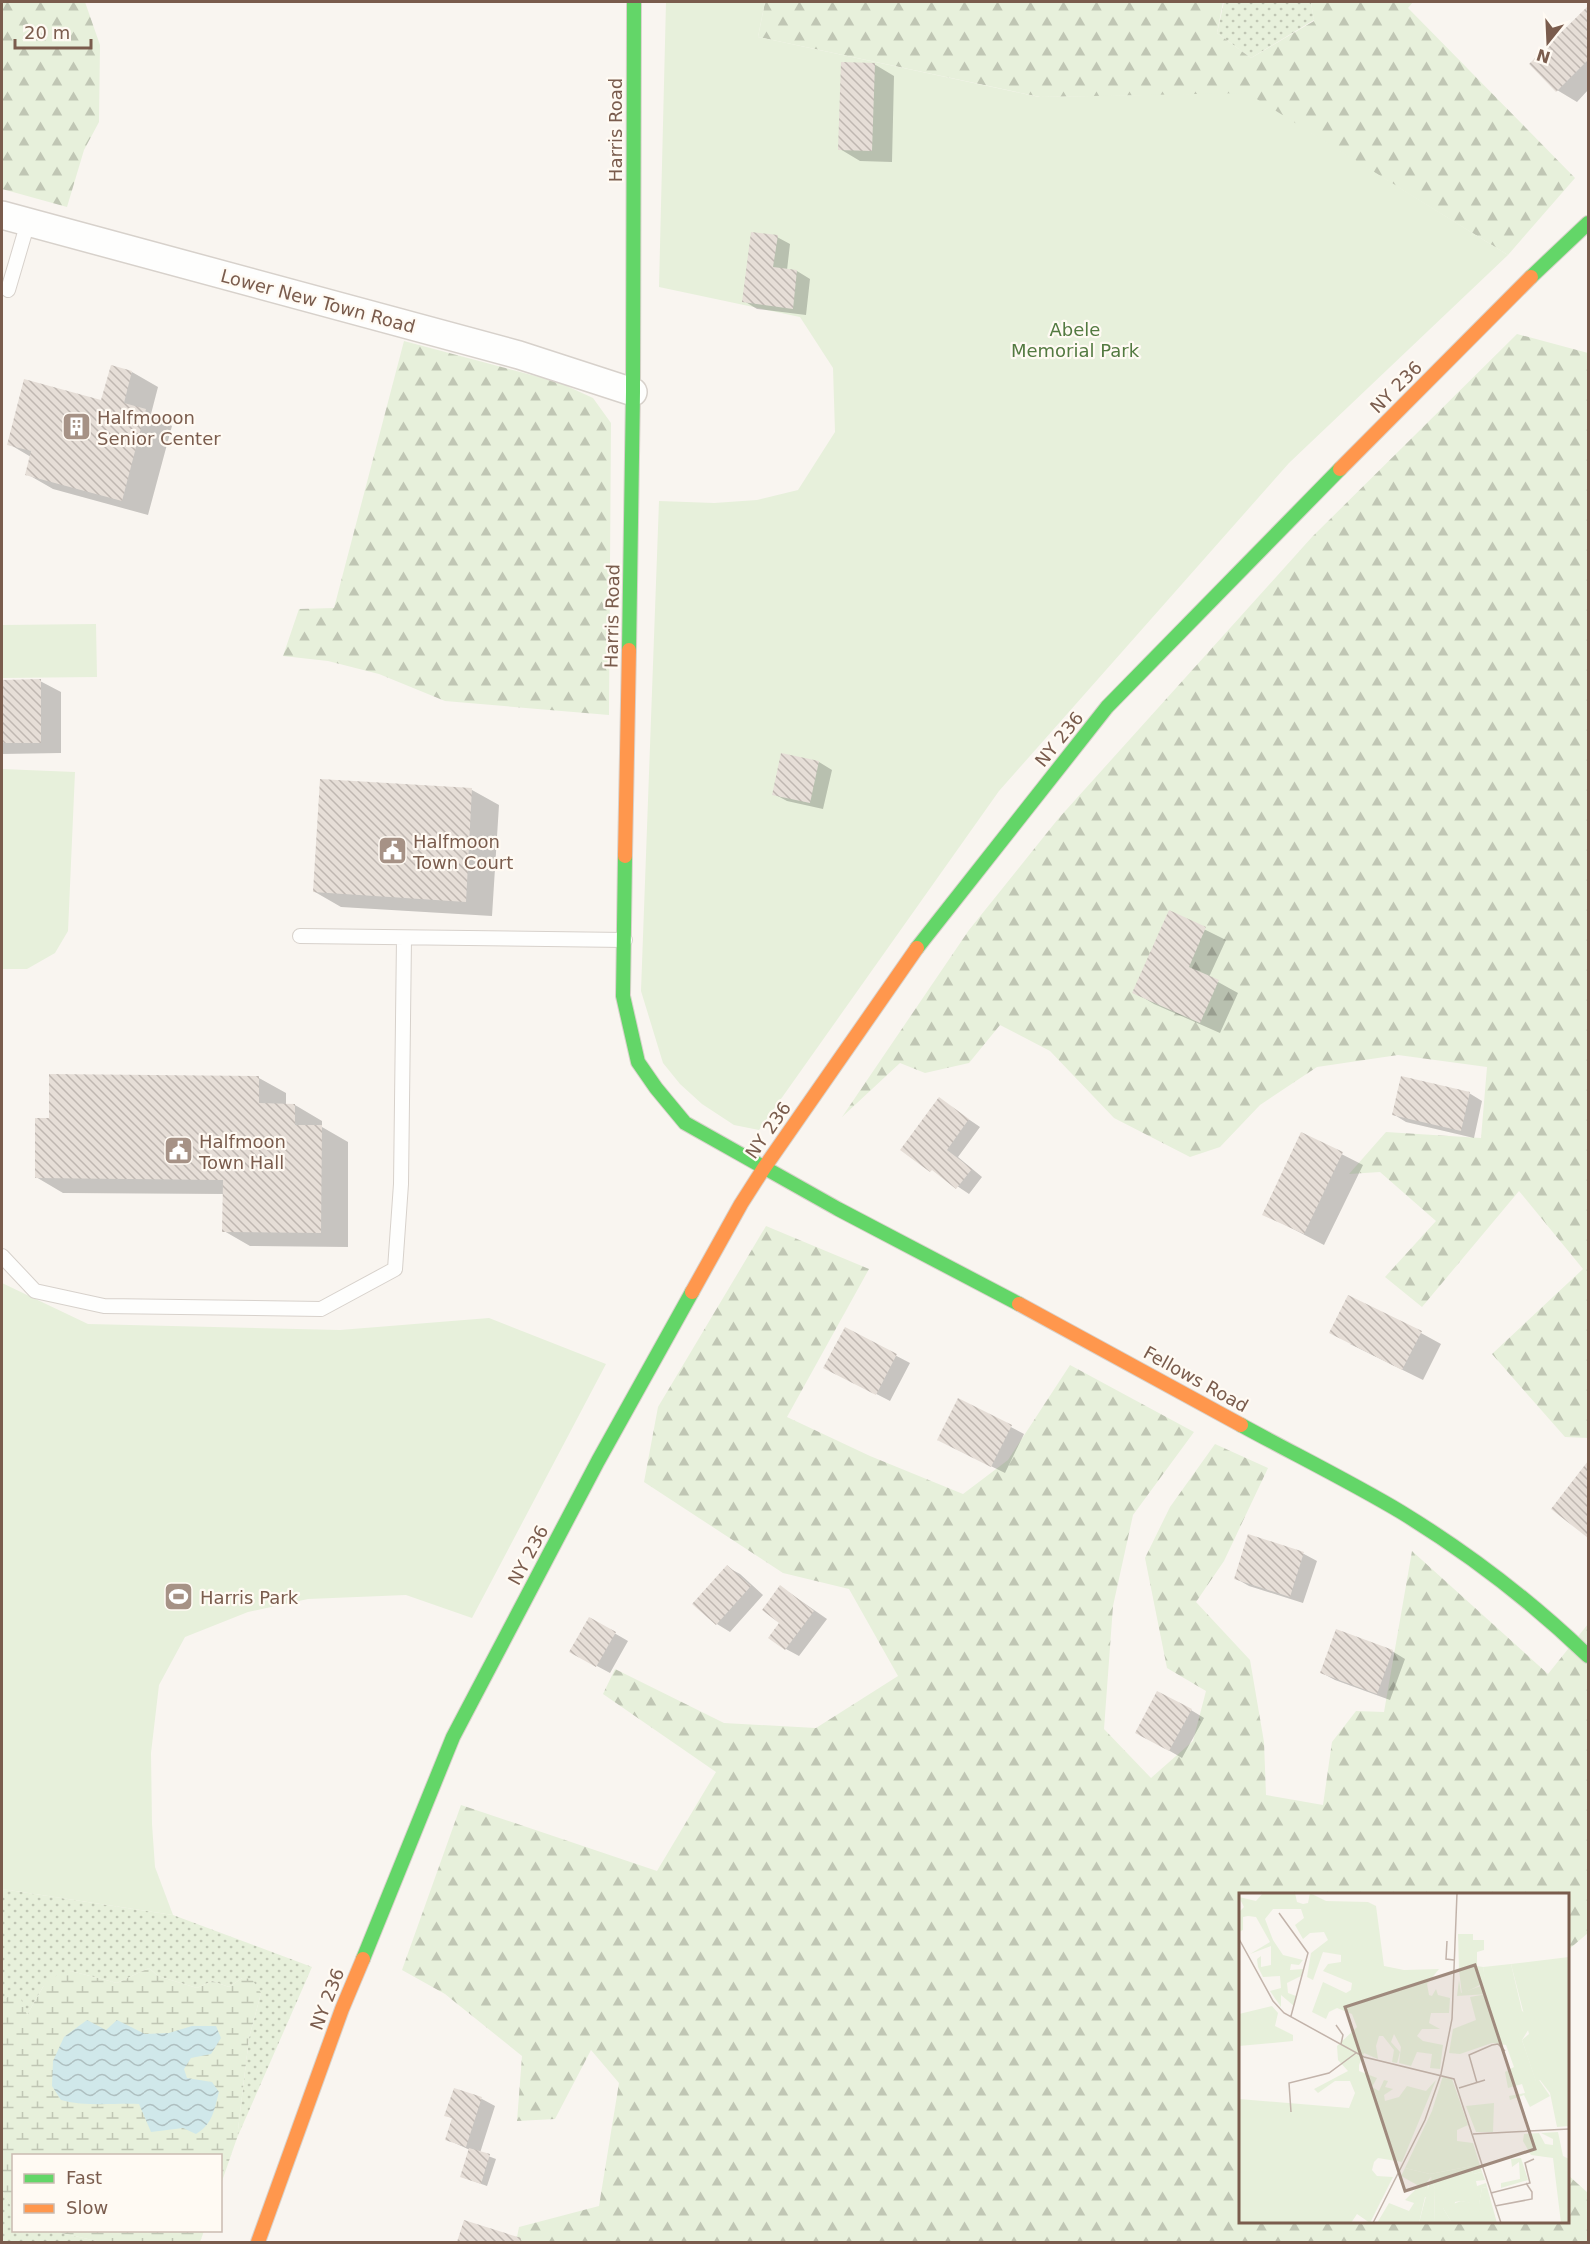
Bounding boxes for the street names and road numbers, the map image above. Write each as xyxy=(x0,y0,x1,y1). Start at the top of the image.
street label: Harris Road xyxy=(605,78,626,182)
street label: Lower New Town Road xyxy=(218,265,418,337)
street label: NY 236 xyxy=(1366,357,1426,417)
street label: Harris Road xyxy=(601,564,623,668)
street label: NY 236 xyxy=(1031,707,1087,771)
street label: NY 236 xyxy=(741,1098,795,1162)
street label: Fellows Road xyxy=(1140,1342,1252,1416)
street label: NY 236 xyxy=(504,1522,552,1588)
street label: NY 236 xyxy=(306,1965,348,2033)

